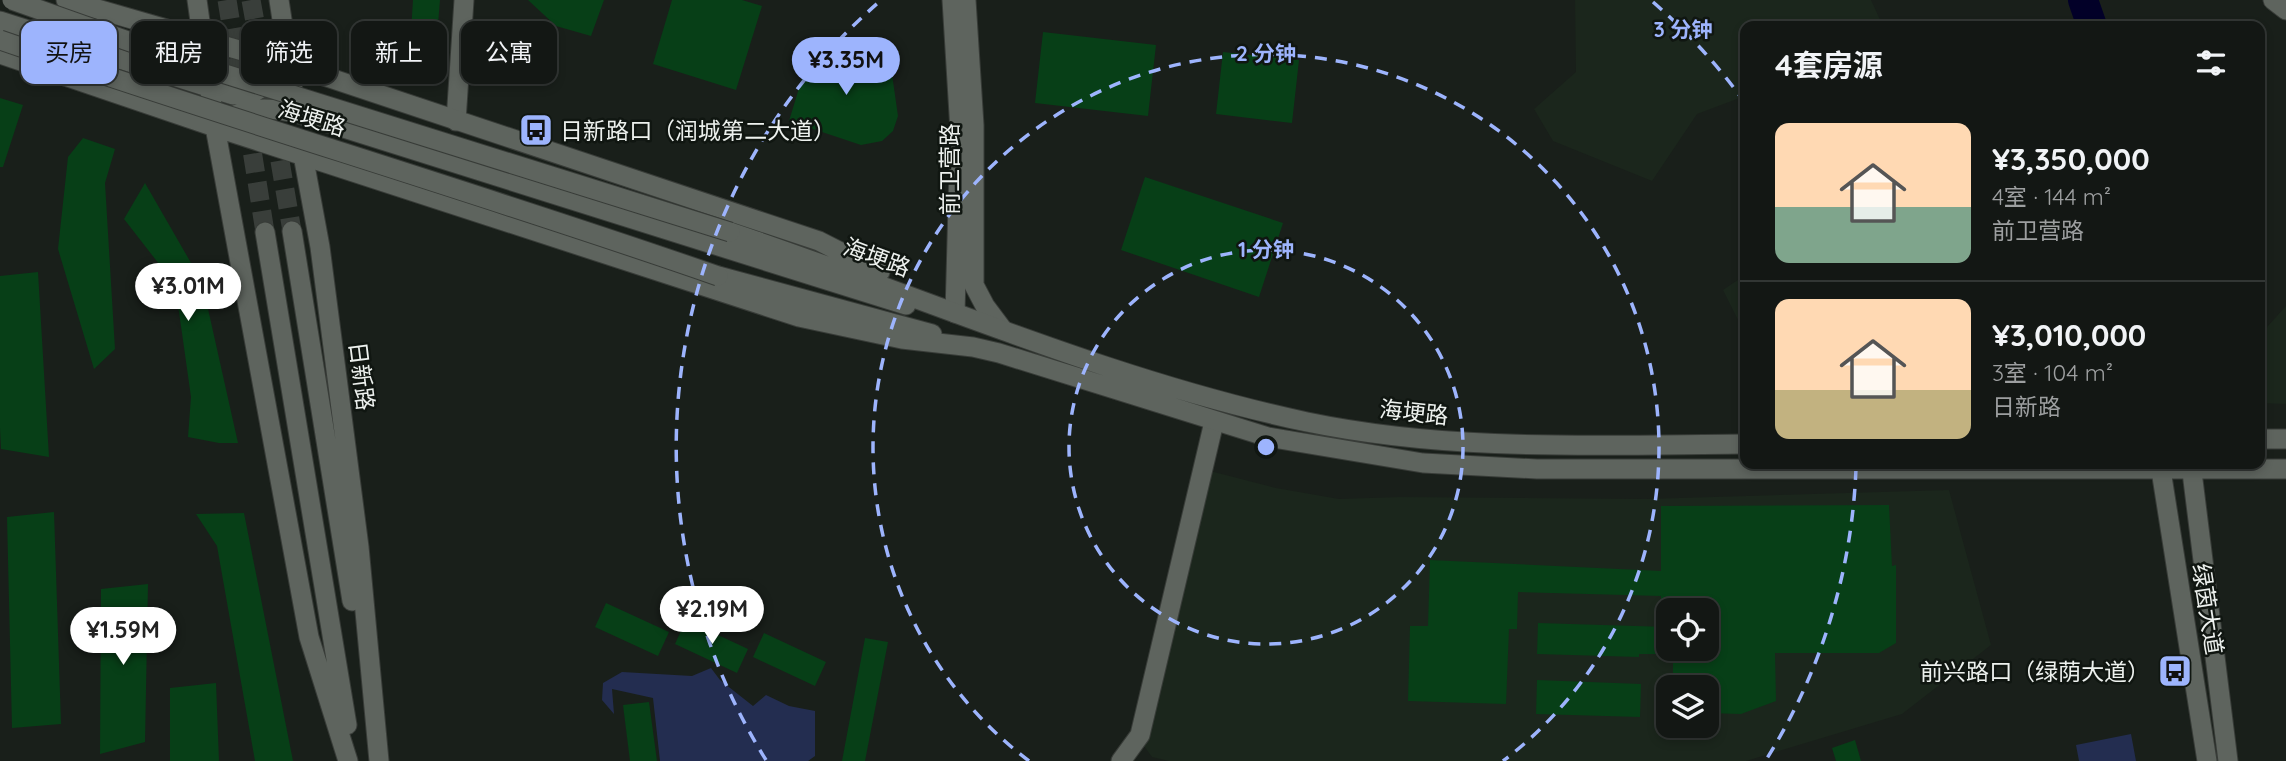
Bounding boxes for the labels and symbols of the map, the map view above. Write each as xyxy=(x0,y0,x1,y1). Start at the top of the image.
text: 3 分钟 xyxy=(1653,16,1713,42)
pin: ¥3.35M xyxy=(789,38,903,97)
text: 2 分钟 xyxy=(1236,40,1296,66)
street label: 海埂路 xyxy=(275,94,349,142)
bus stop icon: 日新路口（润城第二大道） xyxy=(517,111,555,149)
place label: 日新路口（润城第二大道） xyxy=(560,116,836,145)
street label: 前卫营路 xyxy=(935,123,964,215)
street label: 海埂路 xyxy=(840,232,914,282)
text: 1 分钟 xyxy=(1238,236,1294,262)
pin: ¥3.01M xyxy=(131,264,245,323)
street label: 日新路 xyxy=(343,340,381,412)
street label: 海埂路 xyxy=(1378,394,1450,430)
centre of rings xyxy=(1254,435,1278,459)
street label: 绿茵大道 xyxy=(2186,561,2230,657)
pin: ¥2.19M xyxy=(655,586,769,646)
pin: ¥1.59M xyxy=(66,608,180,667)
bus stop icon: 前兴路口（绿荫大道） xyxy=(2156,652,2194,690)
place label: 前兴路口（绿荫大道） xyxy=(1920,657,2150,686)

